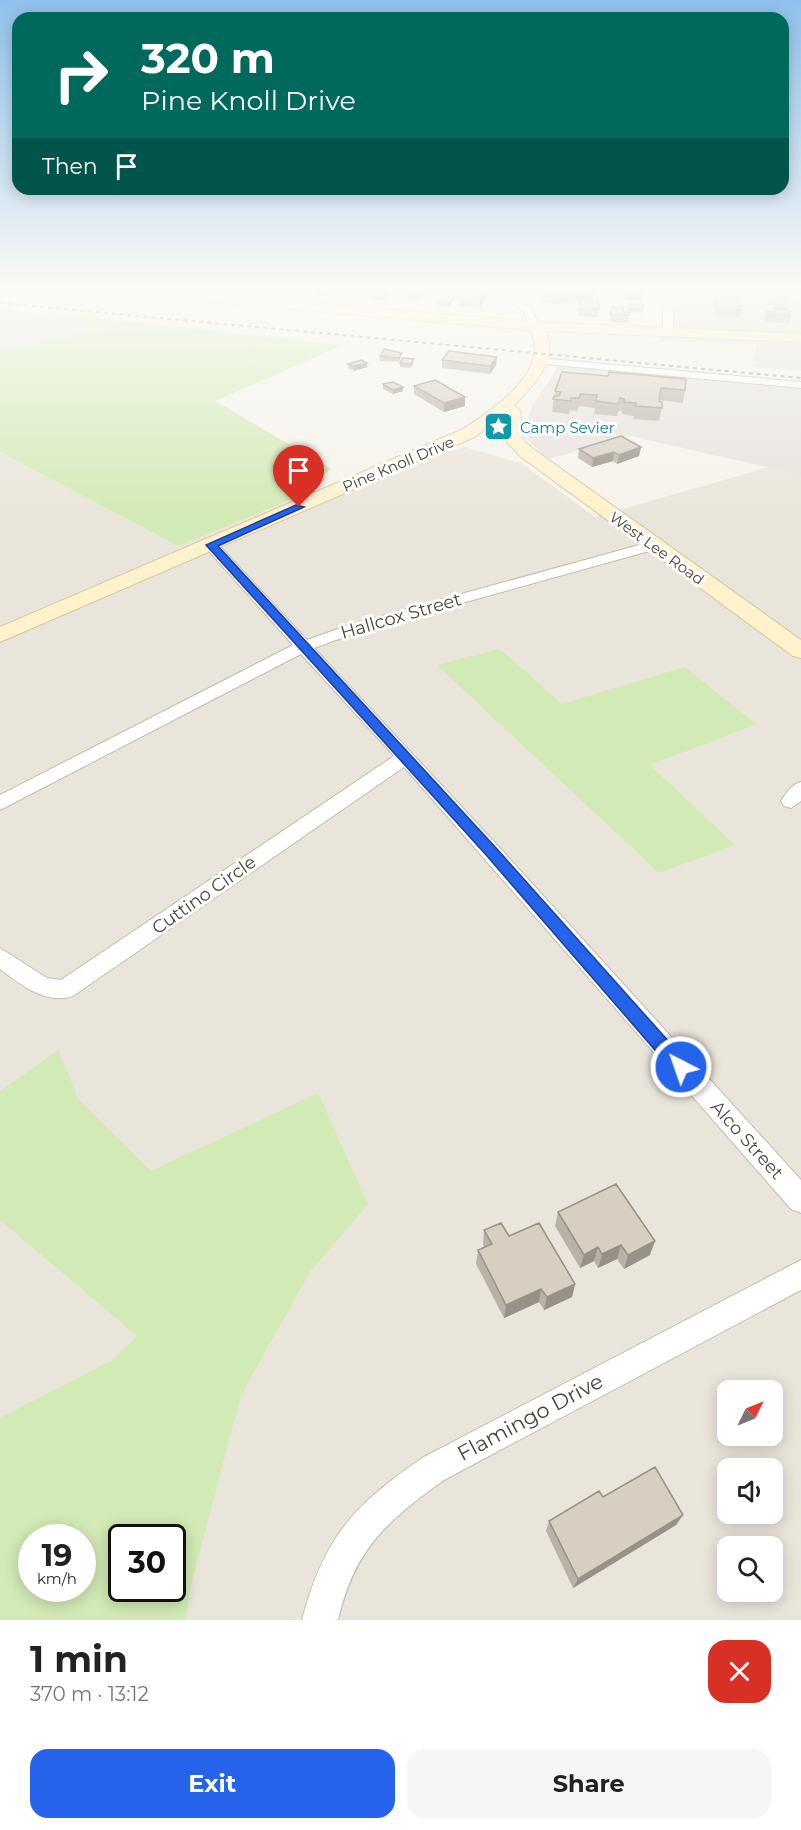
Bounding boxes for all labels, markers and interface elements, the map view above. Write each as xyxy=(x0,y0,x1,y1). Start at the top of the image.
text: 320 m xyxy=(141,32,275,84)
icon: right xyxy=(42,36,120,114)
text: Pine Knoll Drive xyxy=(141,84,356,117)
icon: arrive xyxy=(110,150,143,183)
text: Then xyxy=(42,153,98,180)
place icon: Camp Sevier xyxy=(483,411,515,443)
place label: Camp Sevier xyxy=(520,418,615,437)
street label: Pine Knoll Drive xyxy=(339,432,457,496)
pin xyxy=(273,445,324,507)
icon: arrive xyxy=(282,454,315,487)
street label: West Lee Road xyxy=(606,507,708,589)
street label: Hallcox Street xyxy=(338,588,464,644)
street label: Cuttino Circle xyxy=(148,851,260,939)
position arrow xyxy=(649,1035,713,1099)
street label: Alco Street xyxy=(706,1096,788,1184)
street label: Flamingo Drive xyxy=(453,1368,607,1466)
north arrow xyxy=(717,1380,783,1446)
map controls xyxy=(717,1380,783,1602)
button: sound xyxy=(717,1458,783,1524)
speed limit sign: 30 xyxy=(108,1524,186,1602)
button: search xyxy=(717,1536,783,1602)
text: 19 xyxy=(42,1537,72,1574)
text: km/h xyxy=(37,1569,77,1588)
text: 1 min xyxy=(30,1637,128,1681)
button: close xyxy=(708,1640,771,1703)
text: 370 m · 13:12 xyxy=(30,1682,149,1706)
button: Exit xyxy=(30,1749,395,1818)
button: Share xyxy=(407,1749,771,1818)

